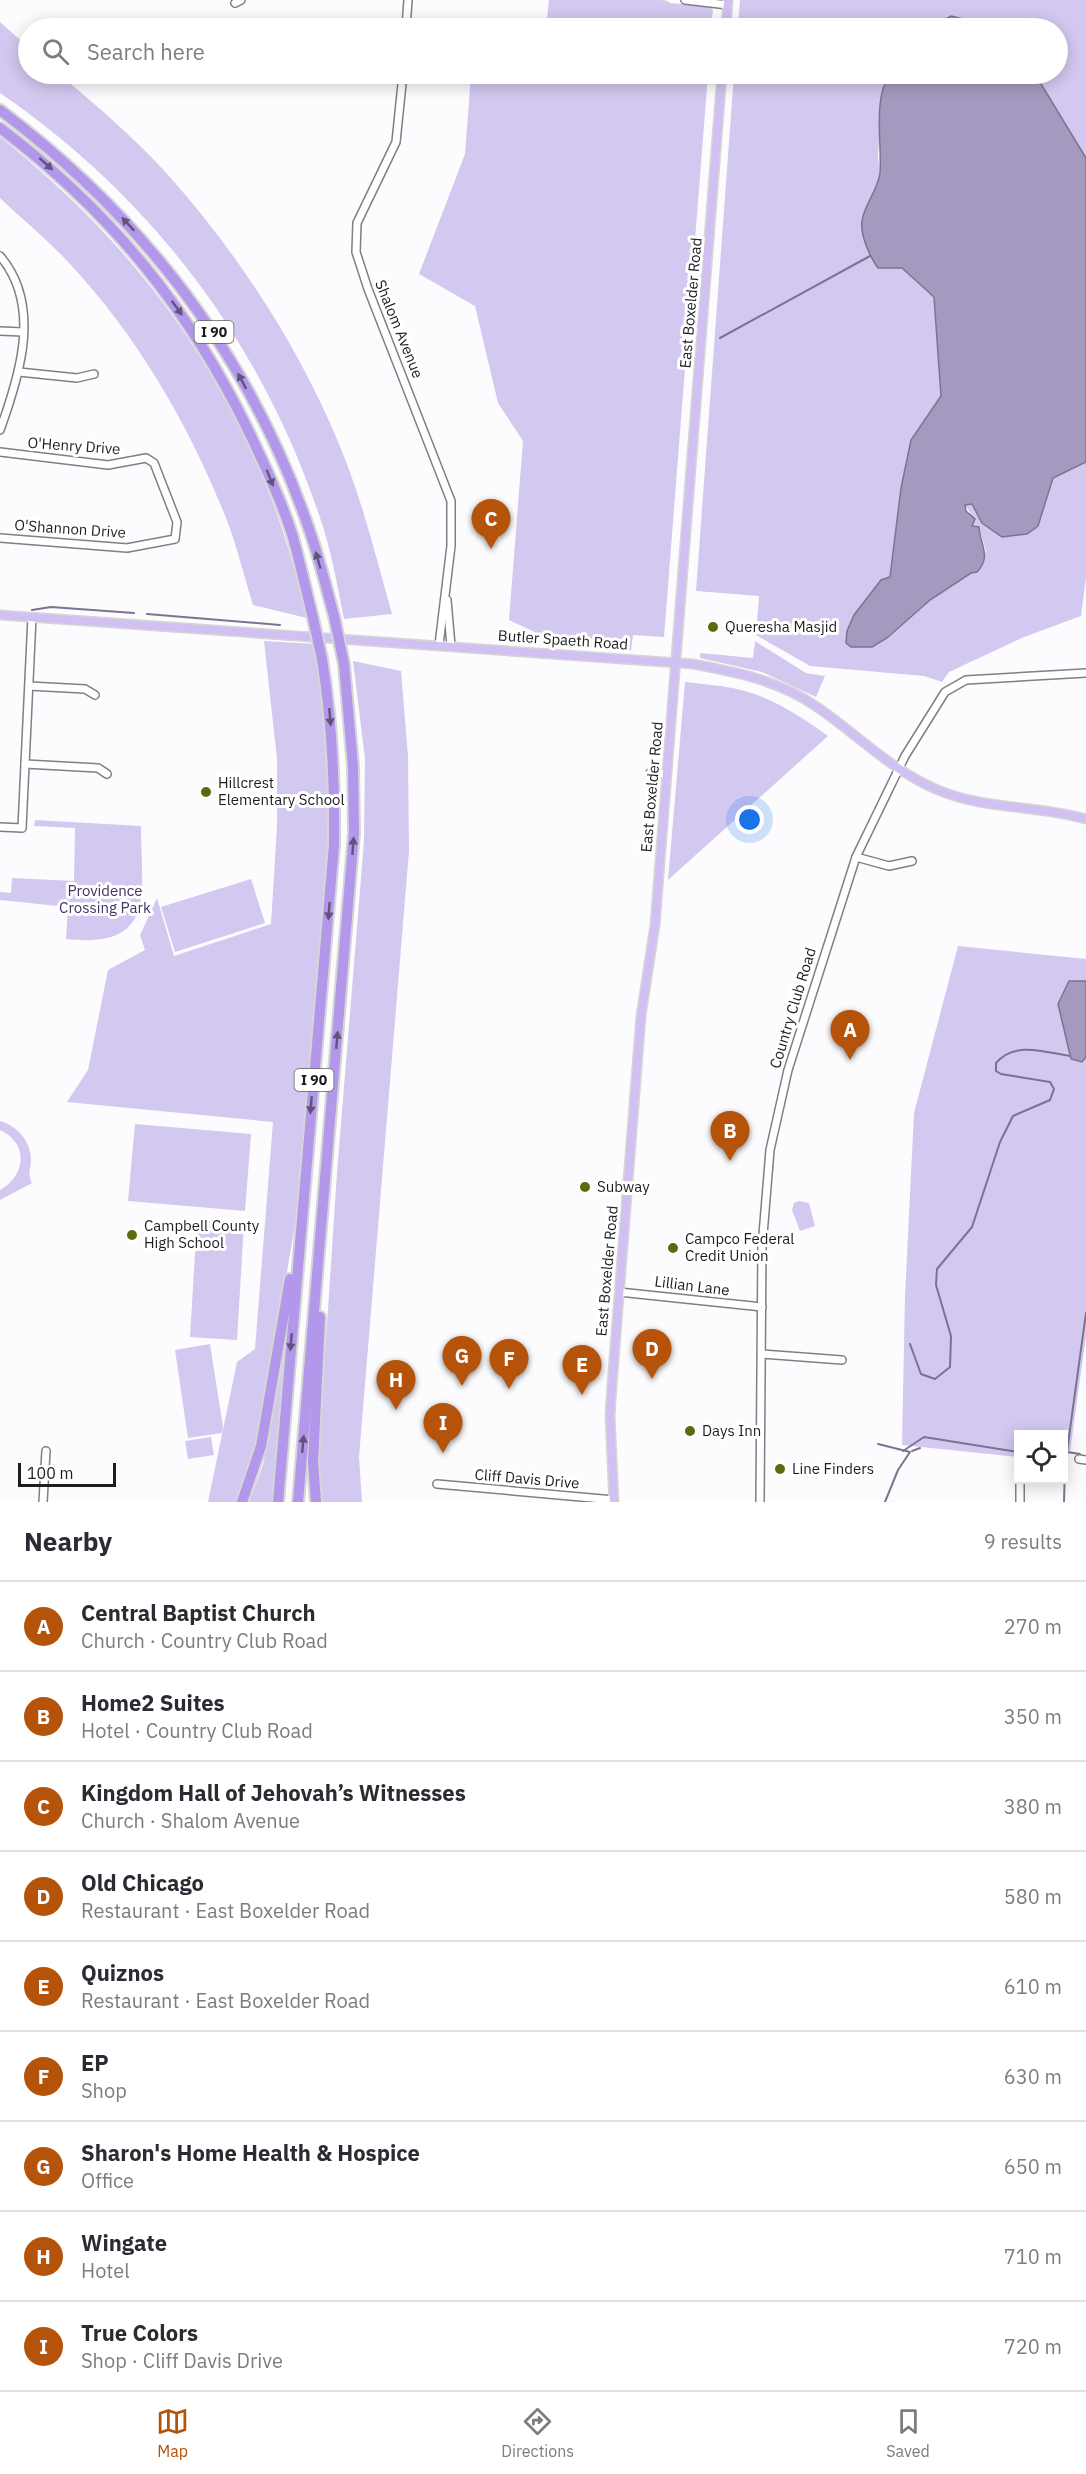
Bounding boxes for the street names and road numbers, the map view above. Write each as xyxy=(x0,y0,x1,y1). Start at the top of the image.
street label: East Boxelder Road xyxy=(675,237,706,369)
street label: Shalom Avenue xyxy=(371,277,428,381)
road number: I 90 xyxy=(194,321,234,343)
street label: O'Henry Drive xyxy=(27,433,121,458)
street label: O'Shannon Drive xyxy=(14,515,126,542)
street label: Butler Spaeth Road xyxy=(497,625,629,654)
street label: East Boxelder Road xyxy=(636,721,667,853)
street label: Country Club Road xyxy=(765,945,820,1071)
road number: I 90 xyxy=(294,1069,334,1091)
street label: East Boxelder Road xyxy=(591,1205,622,1337)
street label: Lillian Lane xyxy=(653,1271,731,1300)
street label: Cliff Davis Drive xyxy=(474,1464,580,1493)

